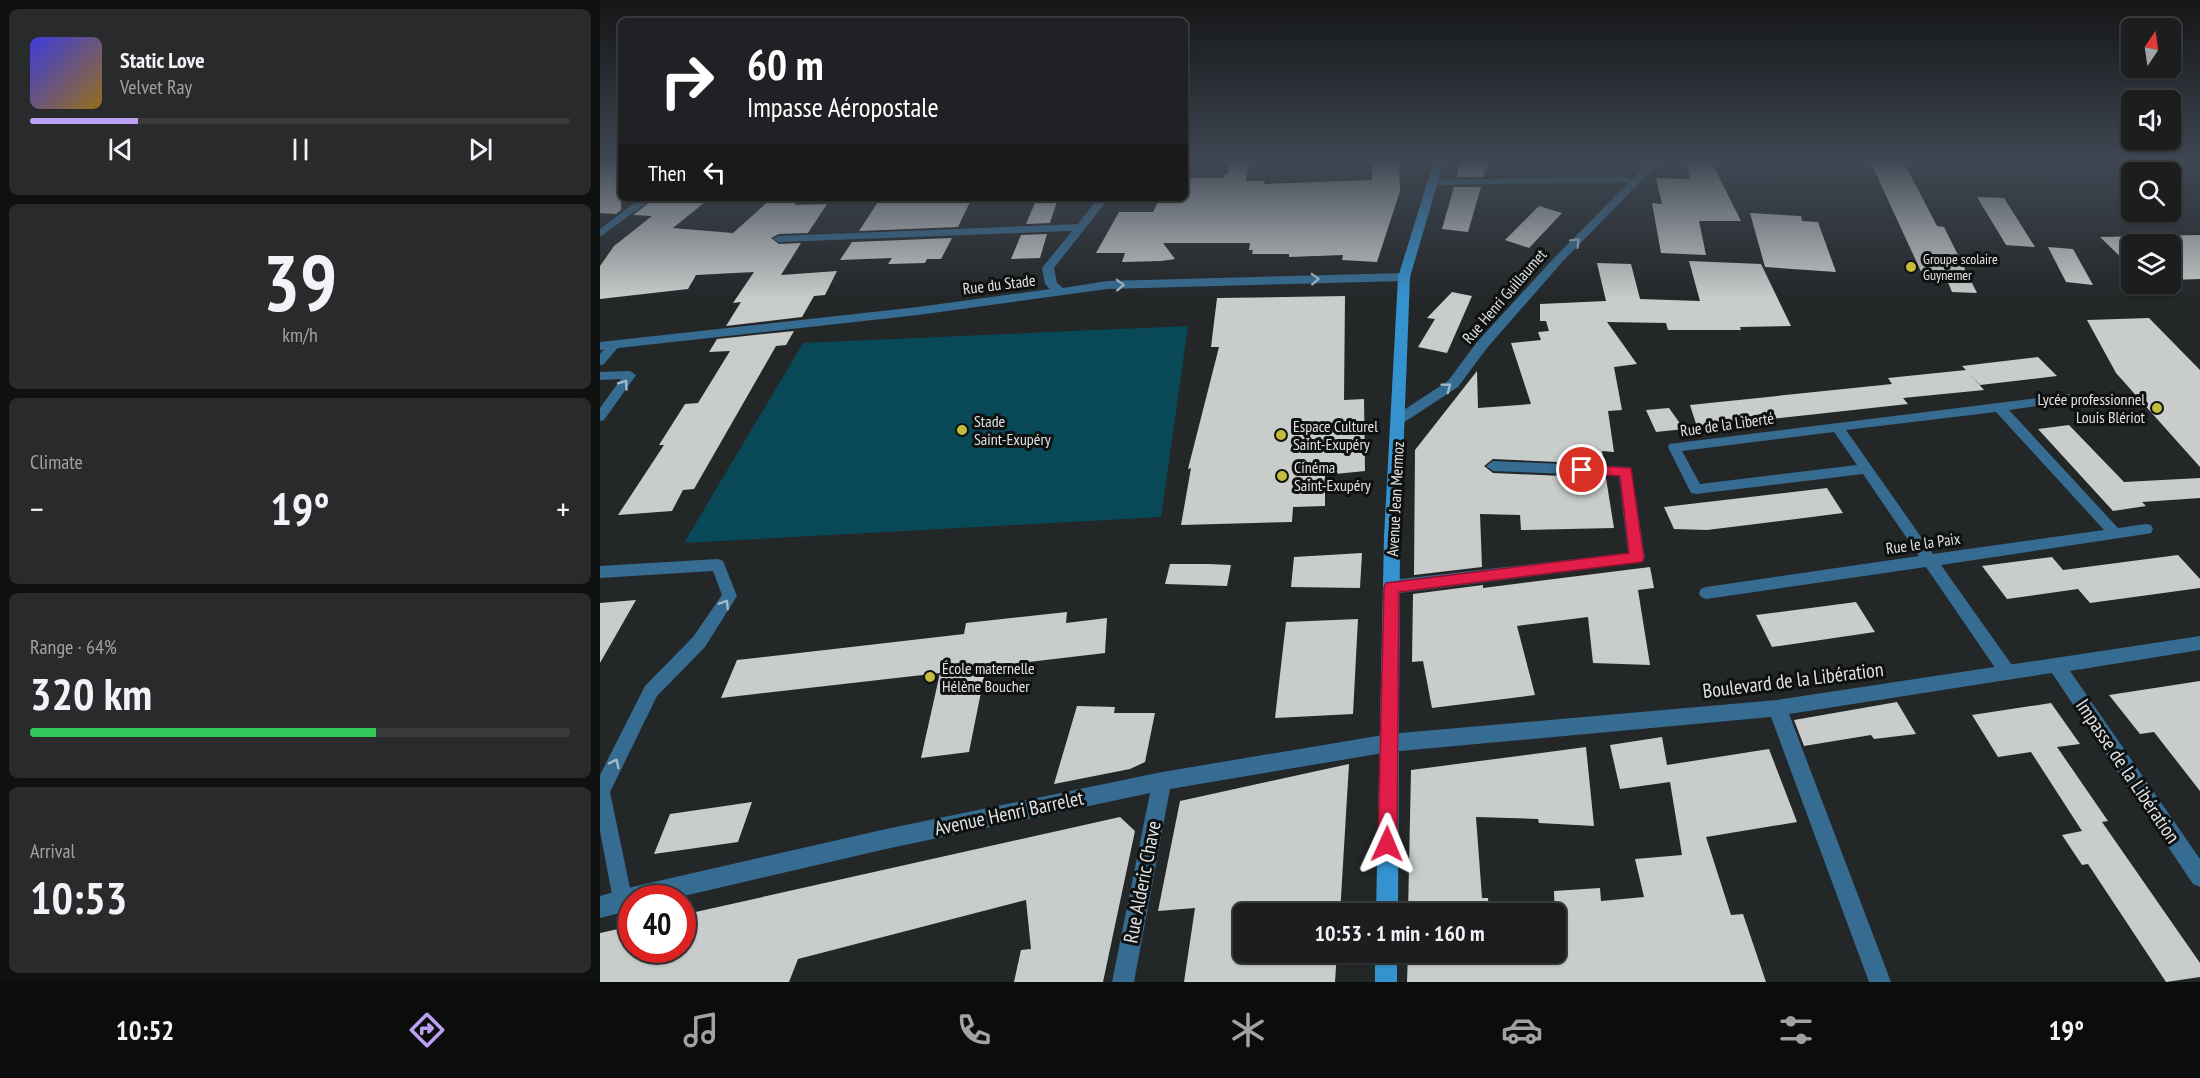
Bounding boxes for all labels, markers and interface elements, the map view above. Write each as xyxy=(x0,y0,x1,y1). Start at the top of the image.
north arrow xyxy=(2121,18,2181,78)
map controls xyxy=(2121,18,2181,294)
text: 60 m xyxy=(747,37,824,92)
icon: right xyxy=(648,42,726,120)
text: Static Love xyxy=(120,46,205,74)
text: Velvet Ray xyxy=(120,74,192,100)
text: Impasse Aéropostale xyxy=(747,90,939,124)
button: sound xyxy=(2121,90,2181,150)
icon: previous xyxy=(104,133,137,166)
icon: pause xyxy=(284,133,317,166)
icon: next xyxy=(464,133,497,166)
icon: left xyxy=(698,156,731,189)
text: Then xyxy=(648,159,686,187)
button: search xyxy=(2121,162,2181,222)
text: 39 xyxy=(263,232,337,333)
button: layers xyxy=(2121,234,2181,294)
one-way arrow xyxy=(1568,238,1579,249)
street label: Rue Henri Guillaumet xyxy=(1458,244,1551,347)
place label: Groupe scolaire Guynemer xyxy=(1923,250,1998,284)
marker: Groupe scolaire Guynemer xyxy=(1904,260,1918,274)
street label: Rue du Stade xyxy=(962,270,1036,298)
one-way arrow xyxy=(1311,273,1320,286)
one-way arrow xyxy=(1116,279,1125,291)
text: km/h xyxy=(282,322,318,348)
one-way arrow xyxy=(617,379,628,390)
one-way arrow xyxy=(1440,383,1451,394)
place label: Lycée professionnel Louis Blériot xyxy=(2037,389,2146,427)
marker: Lycée professionnel Louis Blériot xyxy=(2150,401,2164,415)
street label: Rue de la Liberté xyxy=(1679,408,1775,440)
place label: Stade Saint-Exupéry xyxy=(974,411,1051,449)
place label: Espace Culturel Saint-Exupéry xyxy=(1293,416,1378,454)
marker: Stade Saint-Exupéry xyxy=(955,423,969,437)
marker: Espace Culturel Saint-Exupéry xyxy=(1274,428,1288,442)
street label: Avenue Jean Mermoz xyxy=(1382,441,1408,557)
pin xyxy=(1556,444,1607,495)
text: Climate xyxy=(30,449,83,475)
icon: arrive xyxy=(1565,453,1598,486)
place label: Cinéma Saint-Exupéry xyxy=(1294,457,1371,495)
marker: Cinéma Saint-Exupéry xyxy=(1275,469,1289,483)
text: 19° xyxy=(270,479,330,537)
text: − xyxy=(30,487,44,530)
text: + xyxy=(556,487,570,530)
street label: Rue le la Paix xyxy=(1884,528,1962,558)
one-way arrow xyxy=(717,600,728,611)
text: Range · 64% xyxy=(30,634,117,660)
street label: Boulevard de la Libération xyxy=(1701,656,1885,704)
place label: École maternelle Hélène Boucher xyxy=(942,658,1035,696)
text: 320 km xyxy=(30,664,152,722)
marker: École maternelle Hélène Boucher xyxy=(923,670,937,684)
street label: Impasse de la Libération xyxy=(2070,694,2186,848)
one-way arrow xyxy=(608,759,619,770)
street label: Avenue Henri Barrelet xyxy=(932,784,1086,841)
position arrow xyxy=(1355,812,1419,876)
street label: Rue Alderic Chave xyxy=(1117,819,1167,945)
text: Arrival xyxy=(30,838,75,864)
text: 10:53 xyxy=(30,868,127,926)
speed limit sign: 40 xyxy=(618,885,696,963)
text: 10:53 · 1 min · 160 m xyxy=(1314,919,1485,947)
icon: directions xyxy=(406,1009,448,1051)
icon: music xyxy=(680,1009,722,1051)
icon: phone xyxy=(953,1009,995,1051)
icon: climate xyxy=(1227,1009,1269,1051)
icon: car xyxy=(1501,1009,1543,1051)
icon: filters xyxy=(1775,1009,1817,1051)
text: 10:52 xyxy=(116,1013,174,1047)
text: 19° xyxy=(2048,1013,2084,1047)

